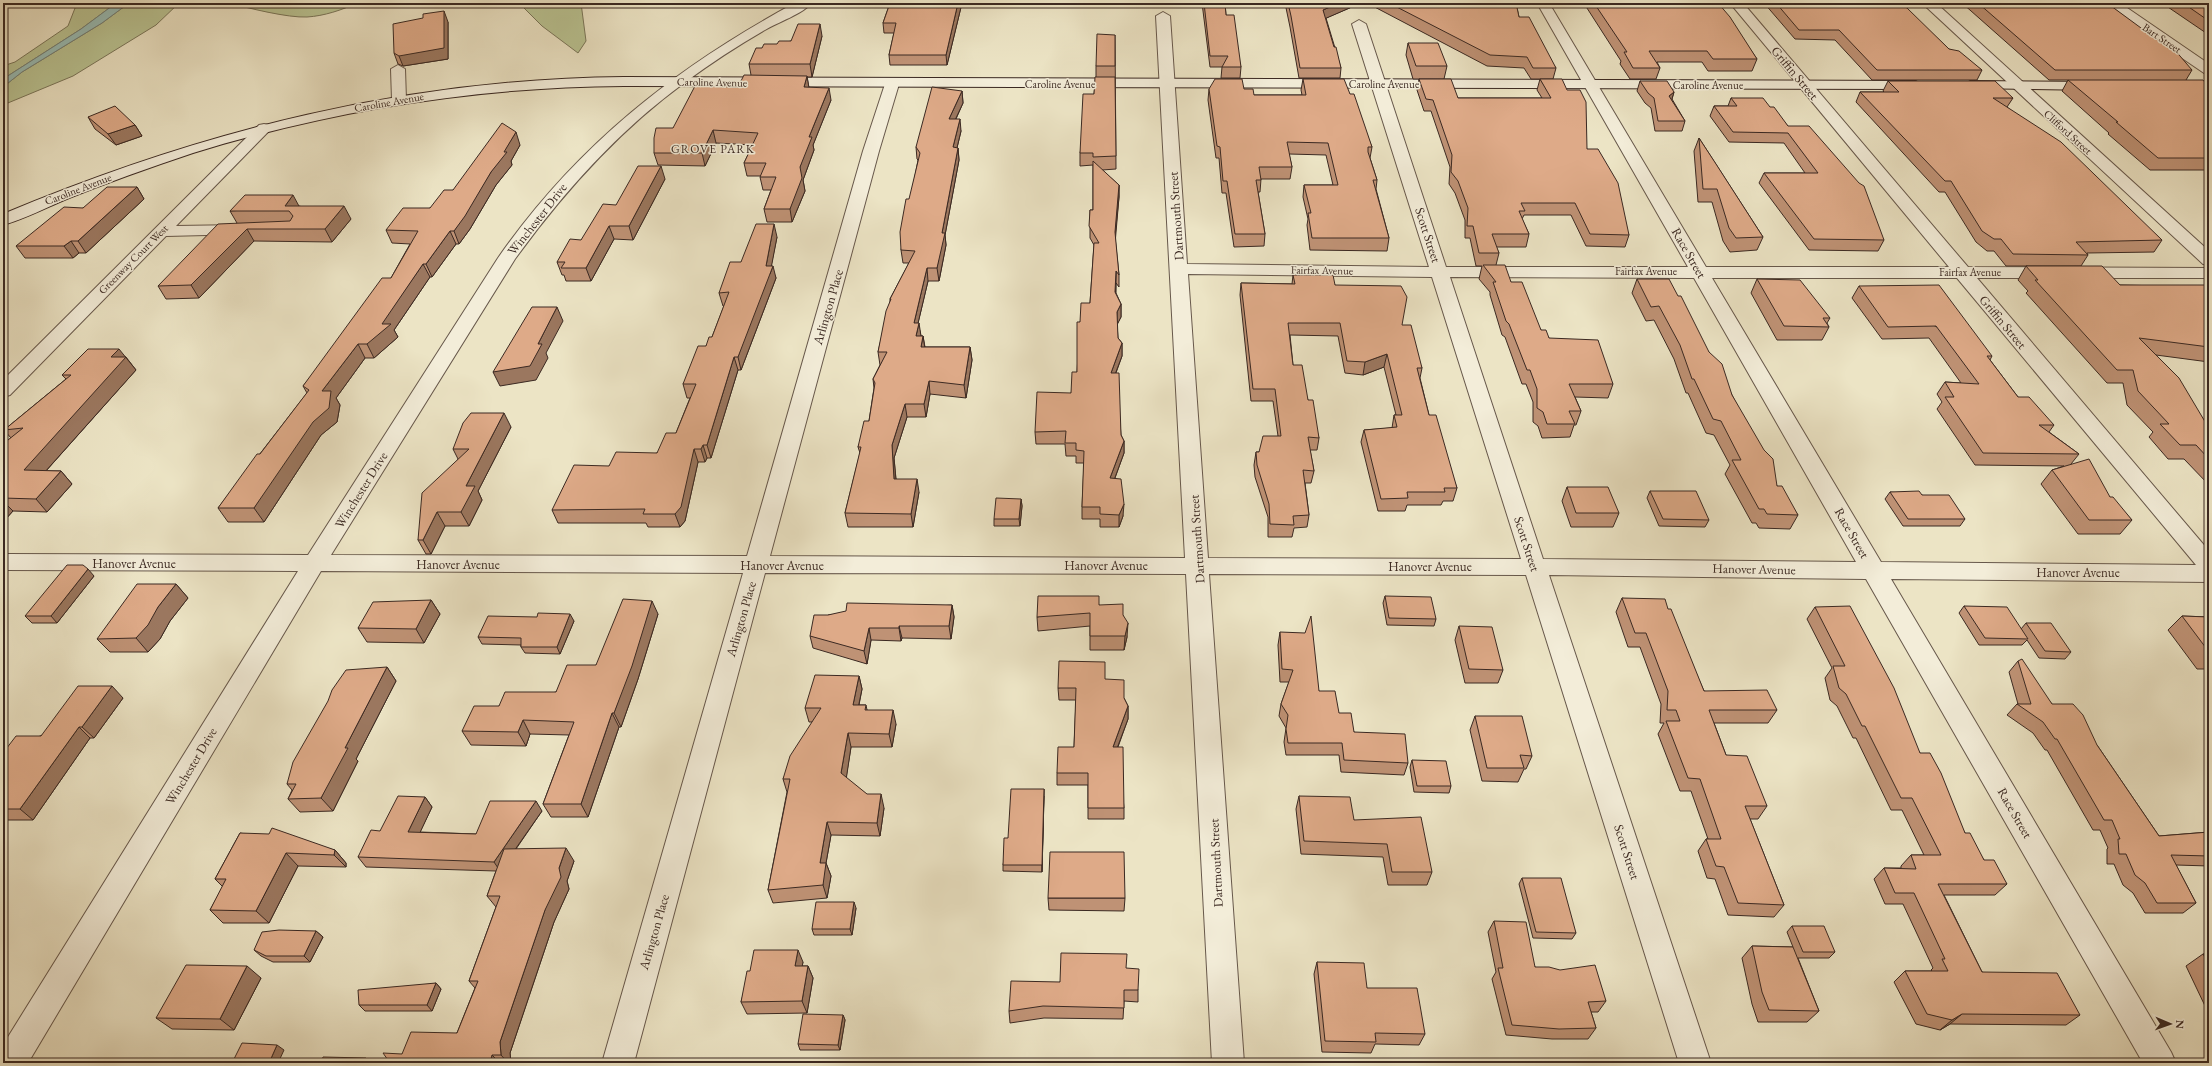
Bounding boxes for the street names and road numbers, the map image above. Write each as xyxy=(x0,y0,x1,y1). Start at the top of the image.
street label: Bart Street xyxy=(2140,20,2185,57)
street label: Griffin Street xyxy=(1768,43,1822,103)
street label: Caroline Avenue xyxy=(677,74,748,90)
street label: Caroline Avenue xyxy=(1025,77,1096,91)
street label: Caroline Avenue xyxy=(1349,77,1420,91)
street label: Caroline Avenue xyxy=(1673,78,1744,92)
street label: Caroline Avenue xyxy=(353,89,426,115)
street label: Clifford Street xyxy=(2041,107,2095,158)
street label: Caroline Avenue xyxy=(43,170,114,208)
street label: Dartmouth Street xyxy=(1164,171,1188,261)
street label: Winchester Drive xyxy=(504,180,570,258)
street label: Scott Street xyxy=(1411,205,1445,265)
street label: Greenway Court West xyxy=(95,221,171,297)
street label: Race Street xyxy=(1668,225,1710,281)
street label: Fairfax Avenue xyxy=(1291,262,1354,278)
street label: Fairfax Avenue xyxy=(1615,264,1678,278)
street label: Fairfax Avenue xyxy=(1939,265,2002,279)
street label: Arlington Place xyxy=(809,267,847,348)
street label: Griffin Street xyxy=(1976,292,2030,352)
street label: Winchester Drive xyxy=(331,449,391,531)
street label: Dartmouth Street xyxy=(1185,494,1209,584)
street label: Race Street xyxy=(1831,505,1873,561)
street label: Scott Street xyxy=(1510,514,1544,574)
street label: Hanover Avenue xyxy=(92,555,176,572)
street label: Hanover Avenue xyxy=(416,556,500,573)
street label: Hanover Avenue xyxy=(740,557,824,574)
street label: Hanover Avenue xyxy=(1064,557,1148,574)
street label: Hanover Avenue xyxy=(1388,558,1472,575)
street label: Hanover Avenue xyxy=(1712,560,1796,578)
street label: Hanover Avenue xyxy=(2036,564,2120,581)
street label: Arlington Place xyxy=(722,579,760,660)
street label: Winchester Drive xyxy=(161,724,221,808)
street label: Race Street xyxy=(1994,785,2036,841)
street label: Dartmouth Street xyxy=(1205,818,1227,908)
street label: Scott Street xyxy=(1610,822,1644,882)
street label: Arlington Place xyxy=(635,892,673,973)

